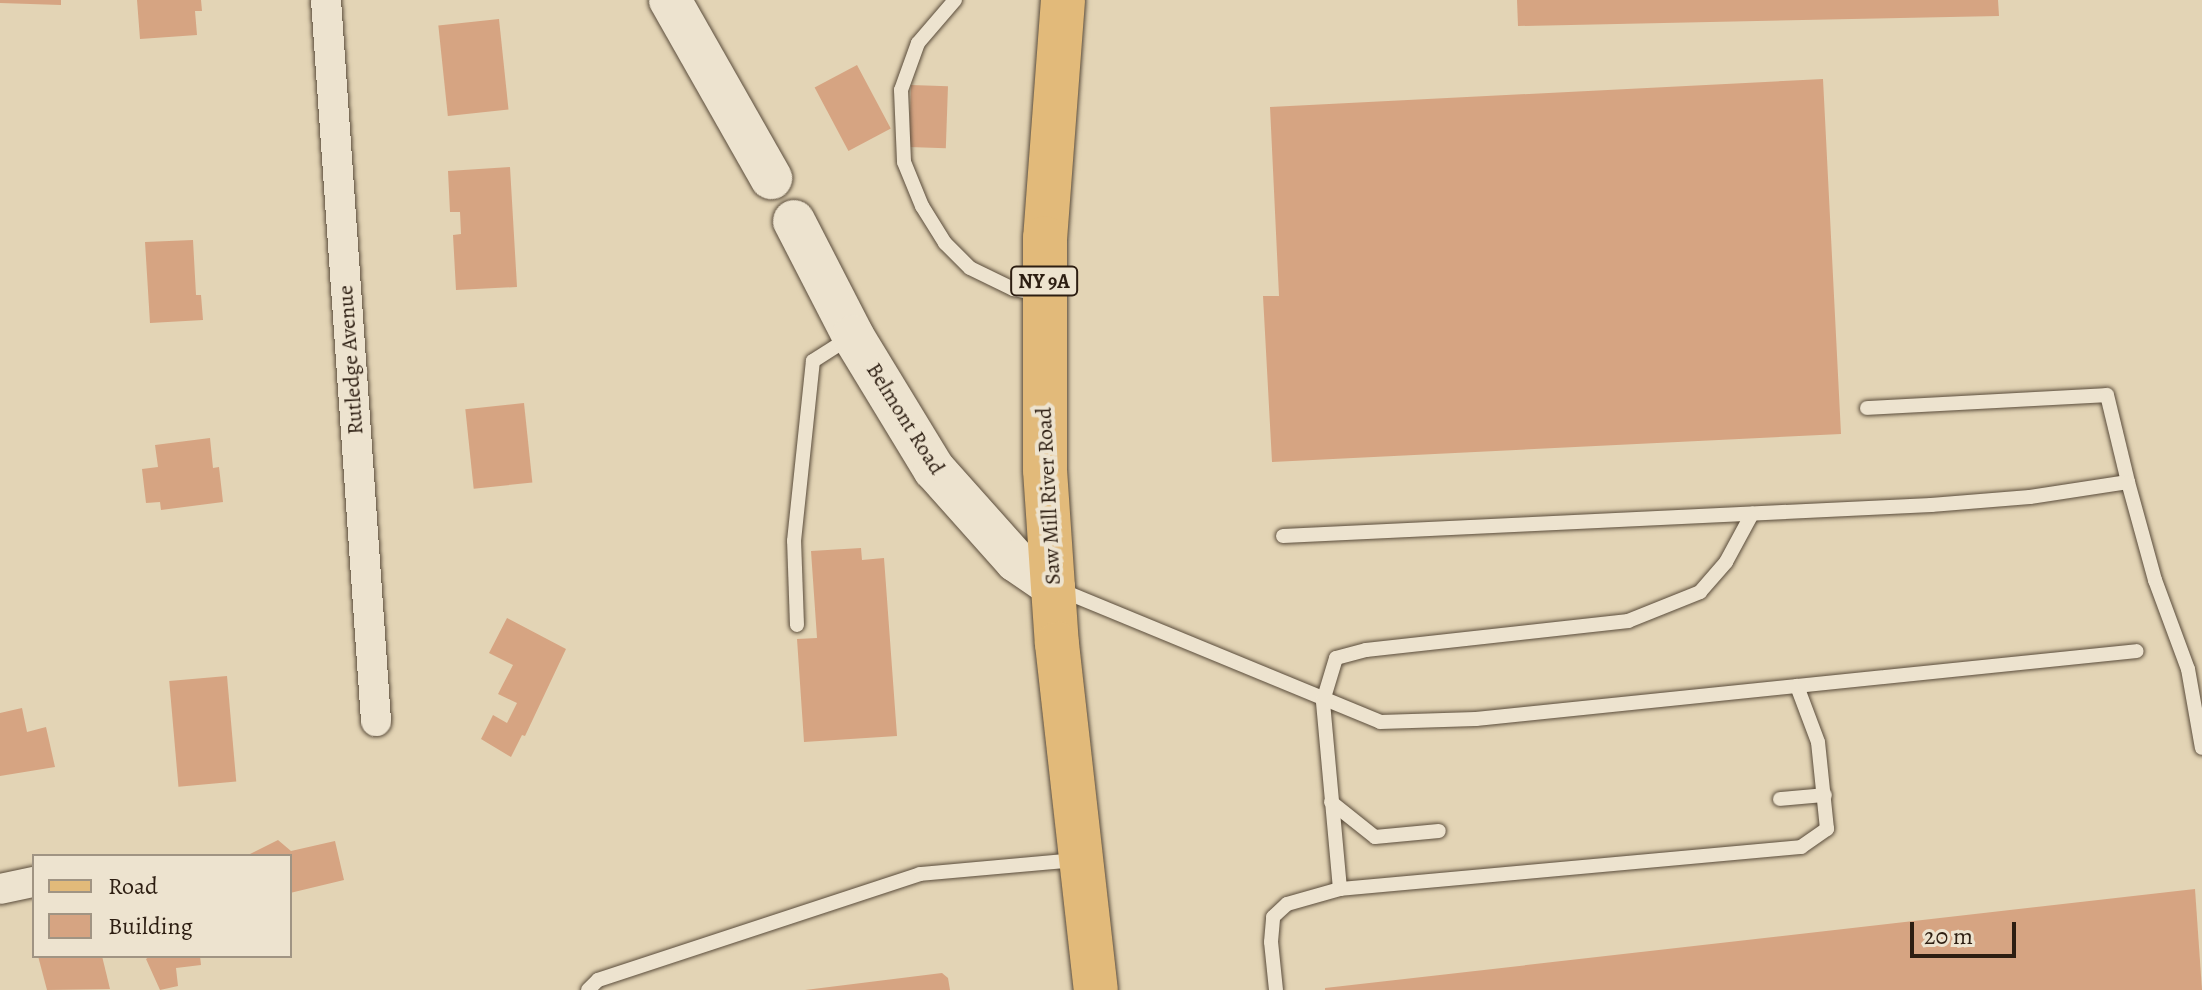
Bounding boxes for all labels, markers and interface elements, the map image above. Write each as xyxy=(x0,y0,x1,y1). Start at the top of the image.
road number: NY 9A xyxy=(1010,265,1078,297)
street label: Rutledge Avenue xyxy=(333,284,369,436)
street label: Belmont Road xyxy=(860,358,950,480)
street label: Saw Mill River Road xyxy=(1031,406,1067,586)
legend xyxy=(32,854,292,958)
text: Road xyxy=(108,870,158,902)
scale bar xyxy=(1914,906,2020,956)
text: Building xyxy=(108,910,193,942)
text: 20 m xyxy=(1924,920,1973,952)

